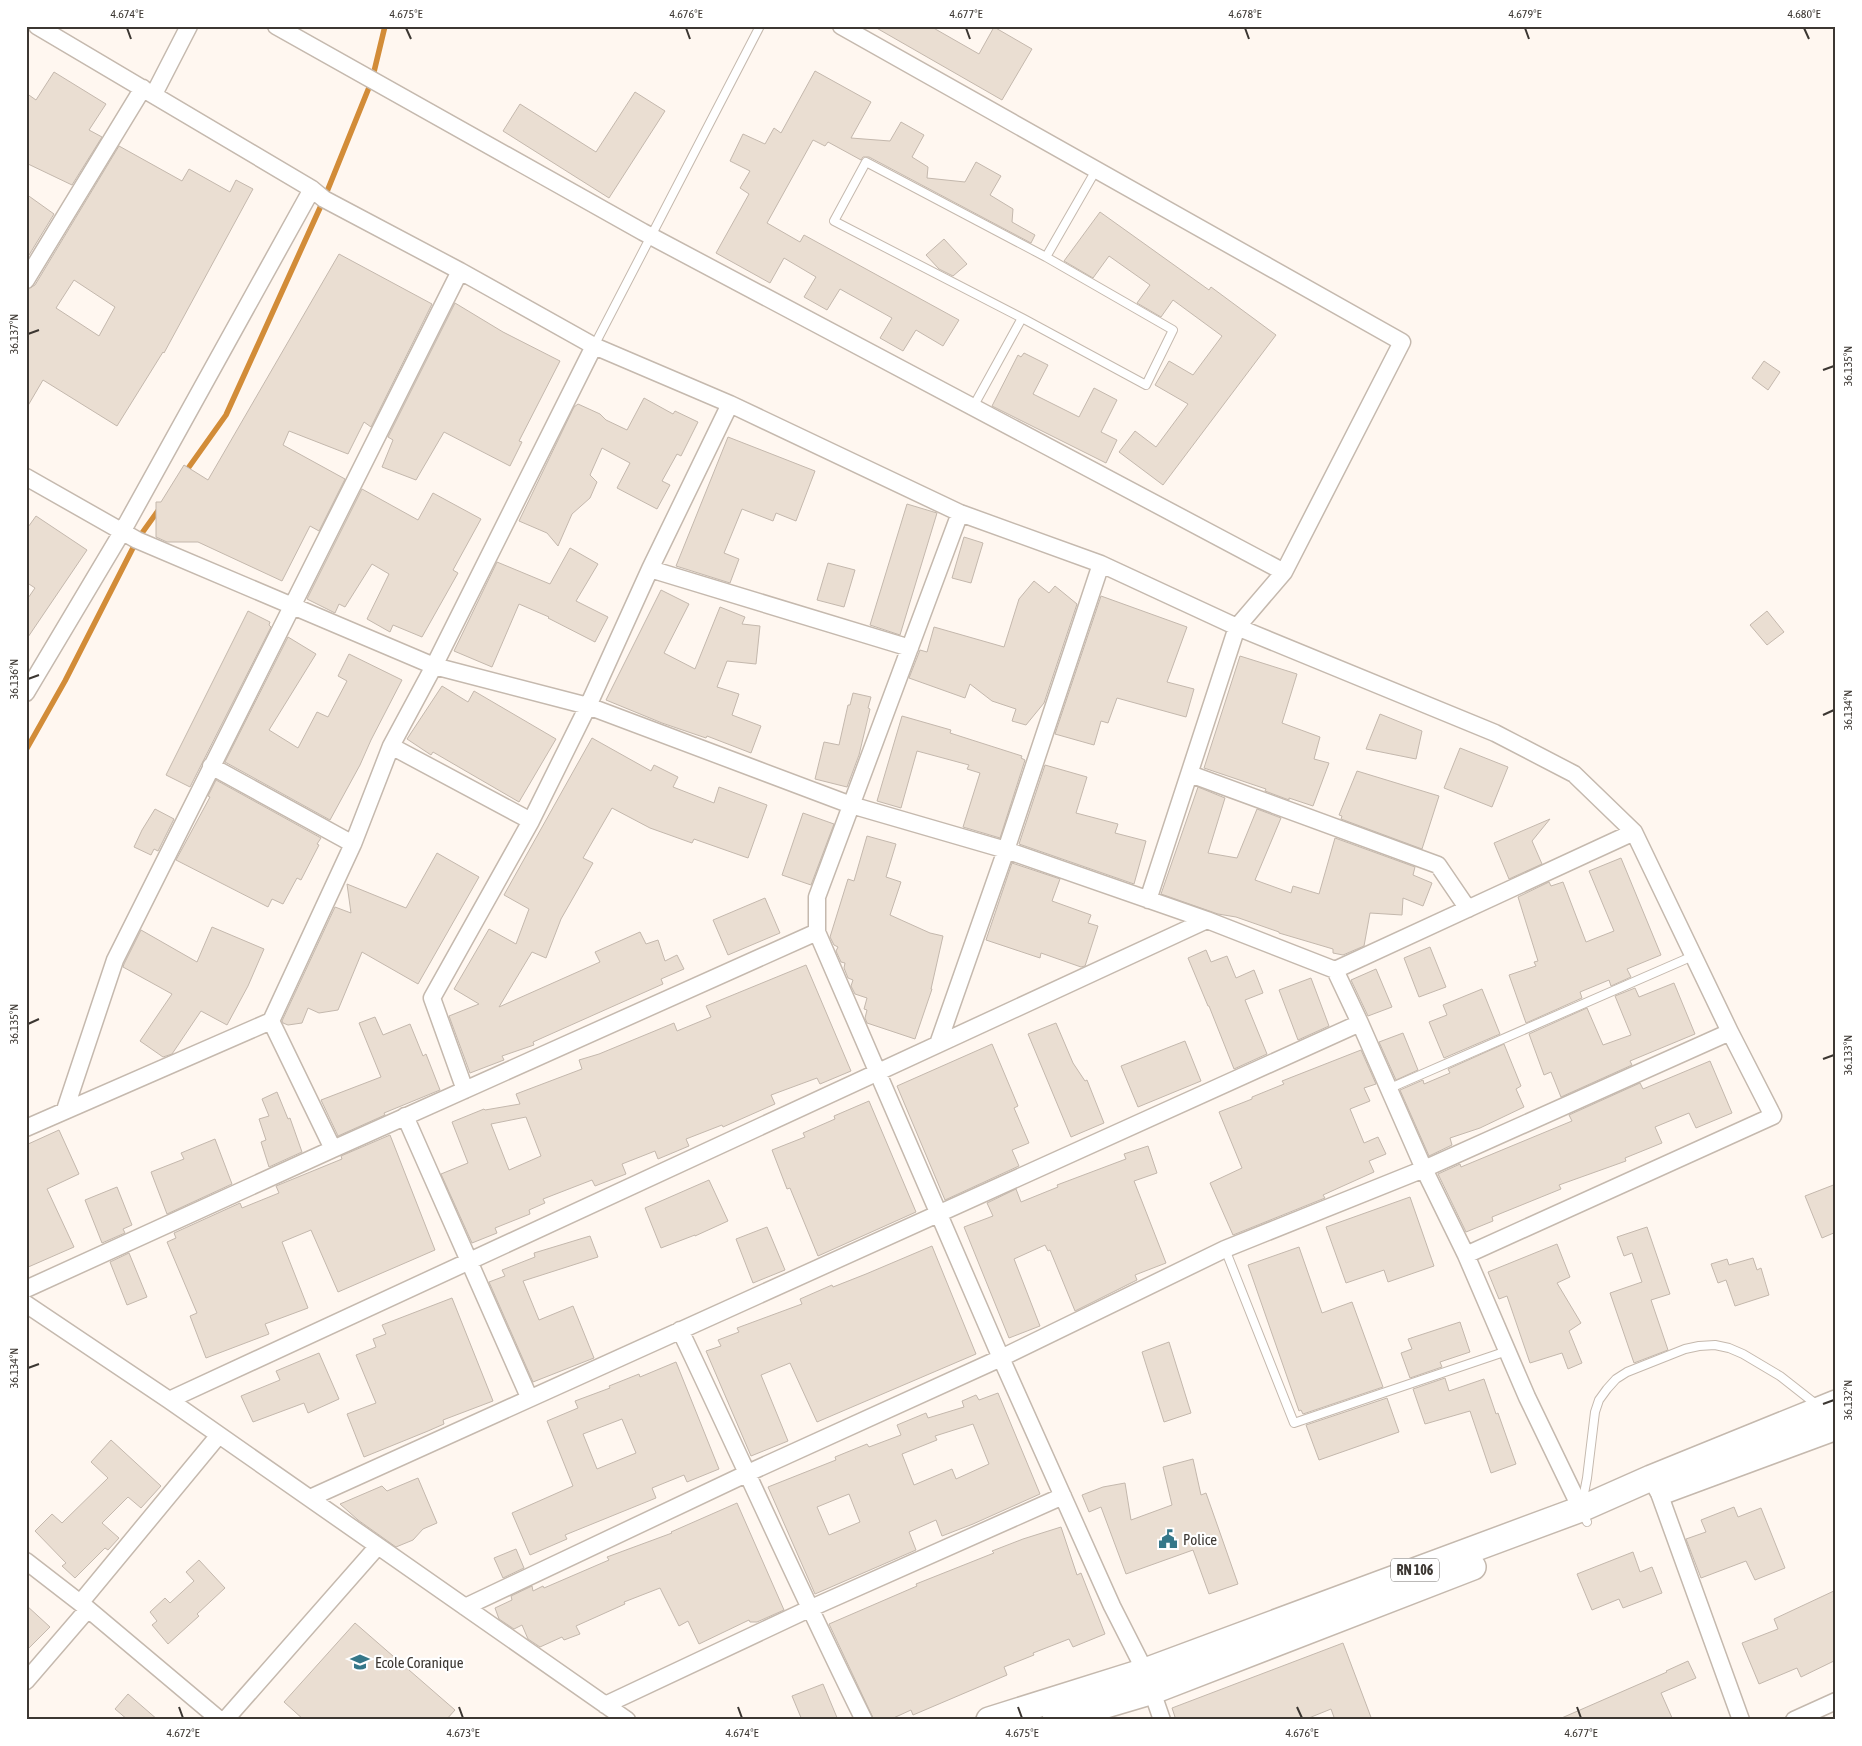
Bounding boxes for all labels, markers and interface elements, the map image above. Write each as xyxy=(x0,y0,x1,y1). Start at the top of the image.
text: 4.674°E xyxy=(110,7,144,21)
text: 4.675°E xyxy=(389,7,423,21)
text: 4.676°E xyxy=(669,7,703,21)
text: 4.677°E xyxy=(949,7,983,21)
text: 4.678°E xyxy=(1228,7,1262,21)
text: 4.679°E xyxy=(1508,7,1542,21)
text: 4.680°E xyxy=(1787,7,1821,21)
text: 36.137°N xyxy=(7,314,21,354)
text: 36.135°N xyxy=(1841,346,1855,386)
text: 36.136°N xyxy=(7,659,21,699)
text: 36.134°N xyxy=(1841,690,1855,730)
text: 36.135°N xyxy=(7,1004,21,1044)
text: 36.133°N xyxy=(1841,1035,1855,1075)
text: 36.134°N xyxy=(7,1348,21,1388)
text: 36.132°N xyxy=(1841,1380,1855,1420)
public building icon: Police xyxy=(1157,1528,1179,1550)
place label: Police xyxy=(1183,1531,1217,1548)
road number: RN 106 xyxy=(1391,1558,1439,1582)
school or university icon: Ecole Coranique xyxy=(349,1651,371,1673)
place label: Ecole Coranique xyxy=(375,1654,464,1671)
text: 4.672°E xyxy=(166,1726,200,1740)
text: 4.673°E xyxy=(446,1726,480,1740)
text: 4.674°E xyxy=(725,1726,759,1740)
text: 4.675°E xyxy=(1005,1726,1039,1740)
text: 4.676°E xyxy=(1285,1726,1319,1740)
text: 4.677°E xyxy=(1564,1726,1598,1740)

